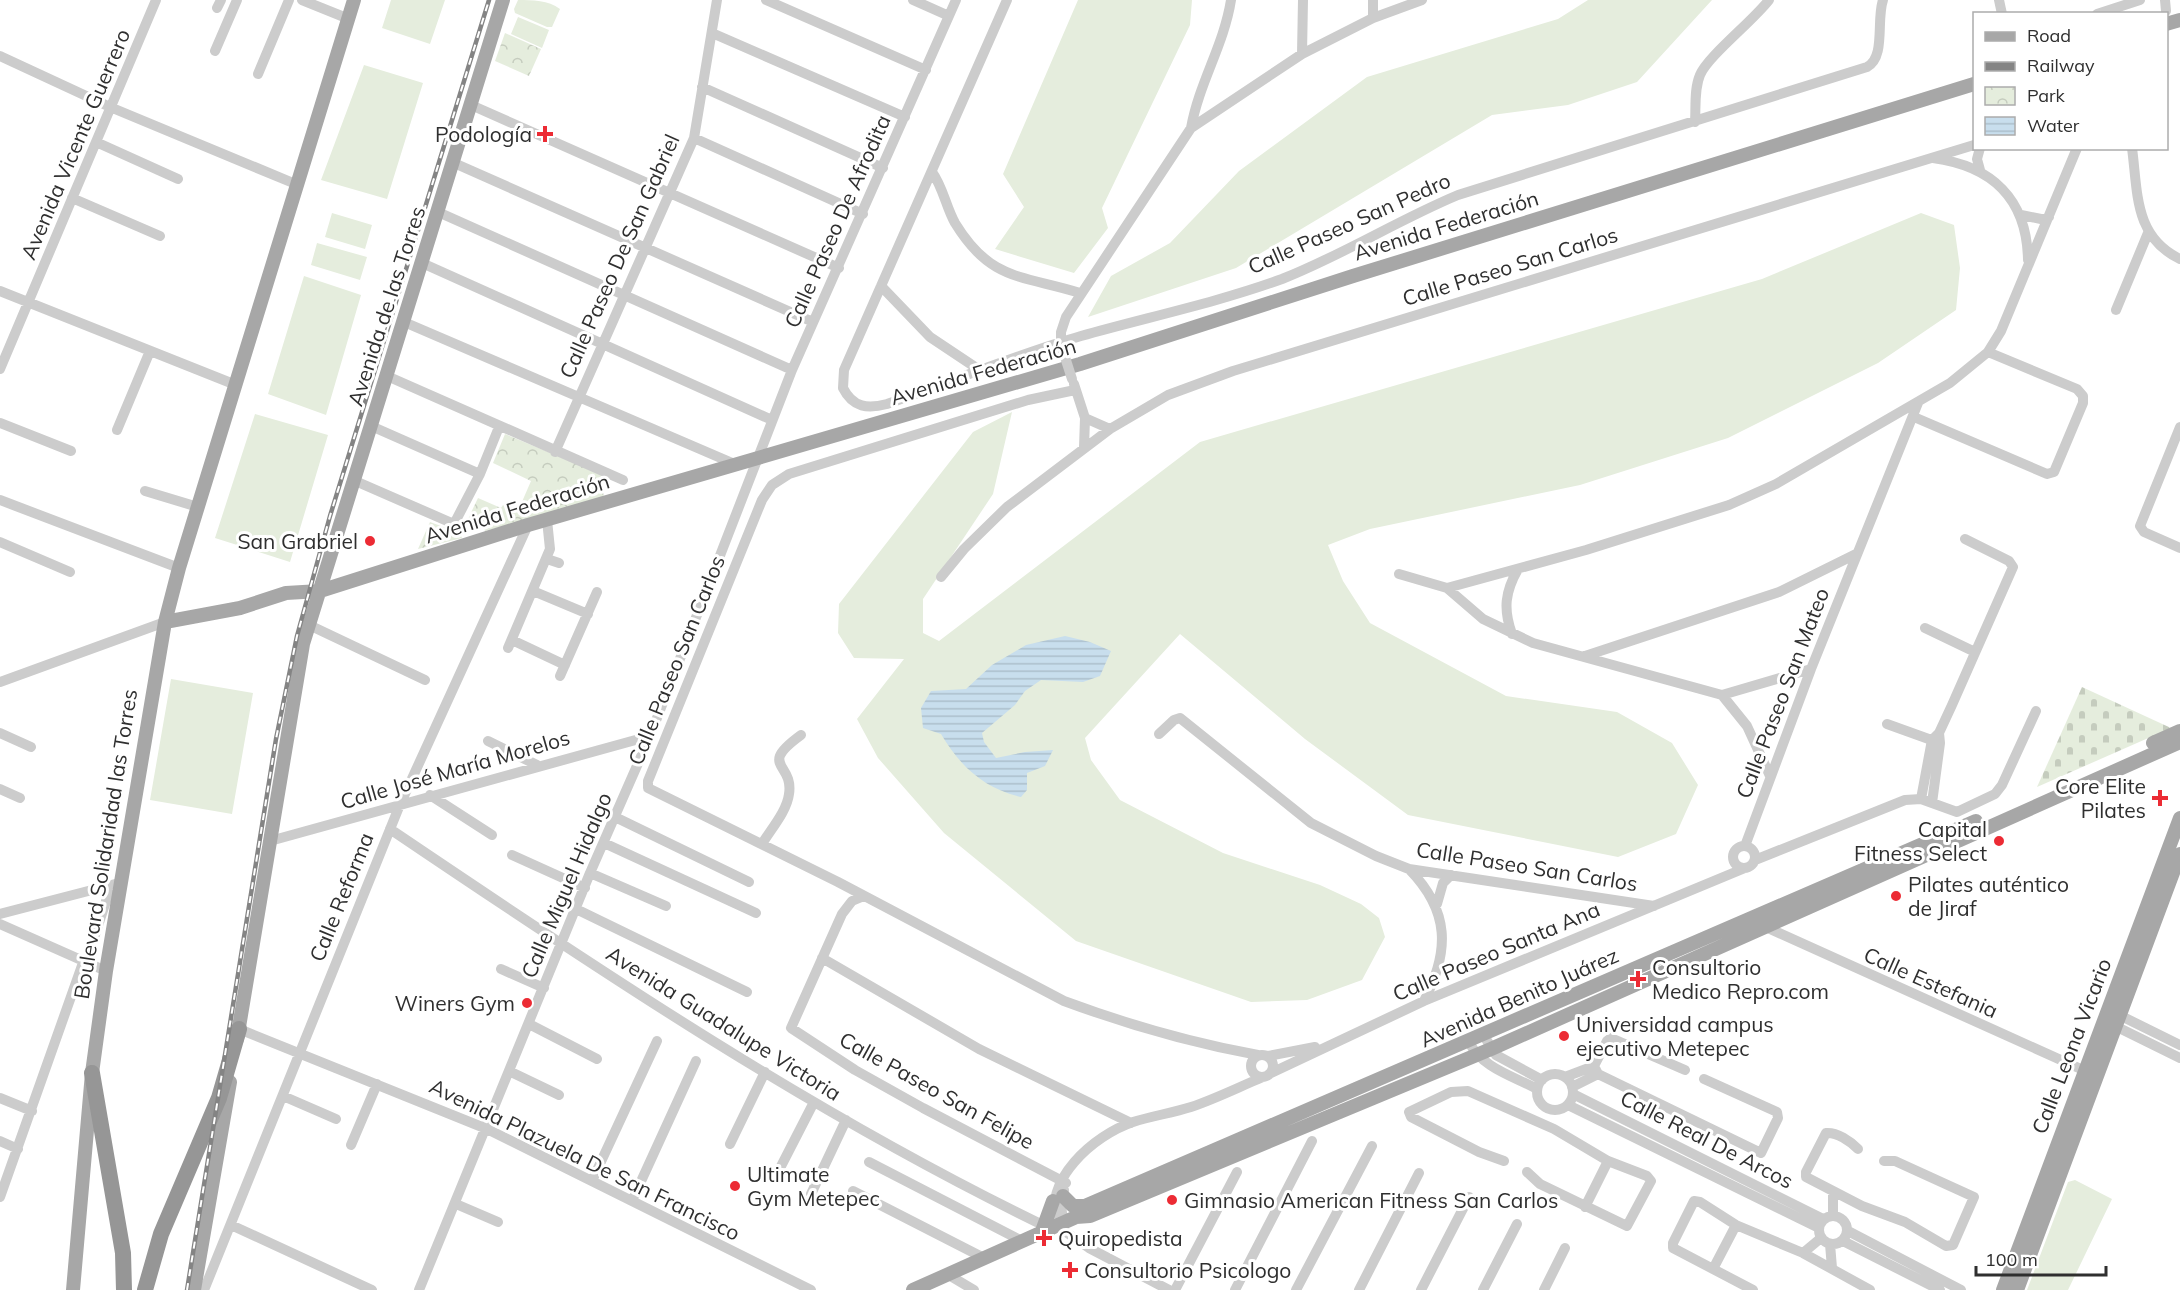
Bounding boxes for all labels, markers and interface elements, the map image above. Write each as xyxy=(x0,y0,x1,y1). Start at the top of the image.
legend xyxy=(1973,12,2168,150)
text: Road xyxy=(2027,24,2071,47)
street label: Avenida Vicente Guerrero xyxy=(15,25,135,263)
text: Railway xyxy=(2027,54,2095,77)
text: Park xyxy=(2027,84,2066,107)
street label: Calle Paseo De Afrodita xyxy=(778,110,896,332)
text: Water xyxy=(2027,114,2080,137)
place label: Podología xyxy=(435,121,532,147)
marker: Podología xyxy=(536,125,554,143)
street label: Calle Paseo De San Gabriel xyxy=(553,130,685,382)
street label: Calle Paseo San Pedro xyxy=(1244,167,1454,279)
street label: Avenida Federación xyxy=(1350,185,1542,265)
street label: Avenida de las Torres xyxy=(341,203,431,409)
street label: Calle Paseo San Carlos xyxy=(1399,221,1621,311)
street label: Avenida Federación xyxy=(887,332,1079,410)
street label: Avenida Federación xyxy=(421,468,613,548)
place label: San Grabriel xyxy=(237,528,358,554)
marker: San Grabriel xyxy=(363,534,377,548)
street label: Calle Paseo San Carlos xyxy=(622,551,730,769)
street label: Calle Paseo San Mateo xyxy=(1730,584,1834,802)
street label: Boulevard Solidaridad las Torres xyxy=(68,687,142,1001)
street label: Calle José María Morelos xyxy=(337,724,573,814)
place label: Core Elite Pilates xyxy=(2055,773,2146,823)
street label: Calle Miguel Hidalgo xyxy=(515,788,617,982)
marker: Core Elite Pilates xyxy=(2151,789,2169,807)
place label: Capital Fitness Select xyxy=(1854,816,1987,866)
street label: Calle Reforma xyxy=(303,829,379,965)
marker: Capital Fitness Select xyxy=(1992,834,2006,848)
street label: Calle Paseo San Carlos xyxy=(1414,836,1640,896)
place label: Pilates auténtico de Jiraf xyxy=(1908,871,2069,921)
marker: Pilates auténtico de Jiraf xyxy=(1889,889,1903,903)
street label: Calle Paseo Santa Ana xyxy=(1389,896,1603,1006)
street label: Avenida Guadalupe Victoria xyxy=(602,940,846,1106)
street label: Calle Estefania xyxy=(1860,941,2002,1023)
street label: Avenida Benito Juárez xyxy=(1416,942,1622,1052)
place label: Consultorio Medico Repro.com xyxy=(1652,954,1829,1004)
street label: Calle Leona Vicario xyxy=(2026,955,2116,1137)
marker: Consultorio Medico Repro.com xyxy=(1629,970,1647,988)
place label: Winers Gym xyxy=(395,990,515,1016)
marker: Winers Gym xyxy=(520,996,534,1010)
place label: Universidad campus ejecutivo Metepec xyxy=(1576,1011,1774,1061)
street label: Calle Paseo San Felipe xyxy=(835,1026,1039,1154)
marker: Universidad campus ejecutivo Metepec xyxy=(1557,1029,1571,1043)
street label: Avenida Plazuela De San Francisco xyxy=(426,1072,744,1246)
street label: Calle Real De Arcos xyxy=(1616,1084,1798,1194)
place label: Ultimate Gym Metepec xyxy=(747,1161,880,1211)
marker: Ultimate Gym Metepec xyxy=(728,1179,742,1193)
place label: Gimnasio American Fitness San Carlos xyxy=(1184,1187,1559,1213)
marker: Gimnasio American Fitness San Carlos xyxy=(1165,1193,1179,1207)
place label: Quiropedista xyxy=(1058,1225,1183,1251)
marker: Quiropedista xyxy=(1035,1229,1053,1247)
scale bar xyxy=(1976,1239,2106,1277)
text: 100 m xyxy=(1985,1248,2038,1271)
place label: Consultorio Psicologo xyxy=(1084,1257,1291,1283)
marker: Consultorio Psicologo xyxy=(1061,1261,1079,1279)

